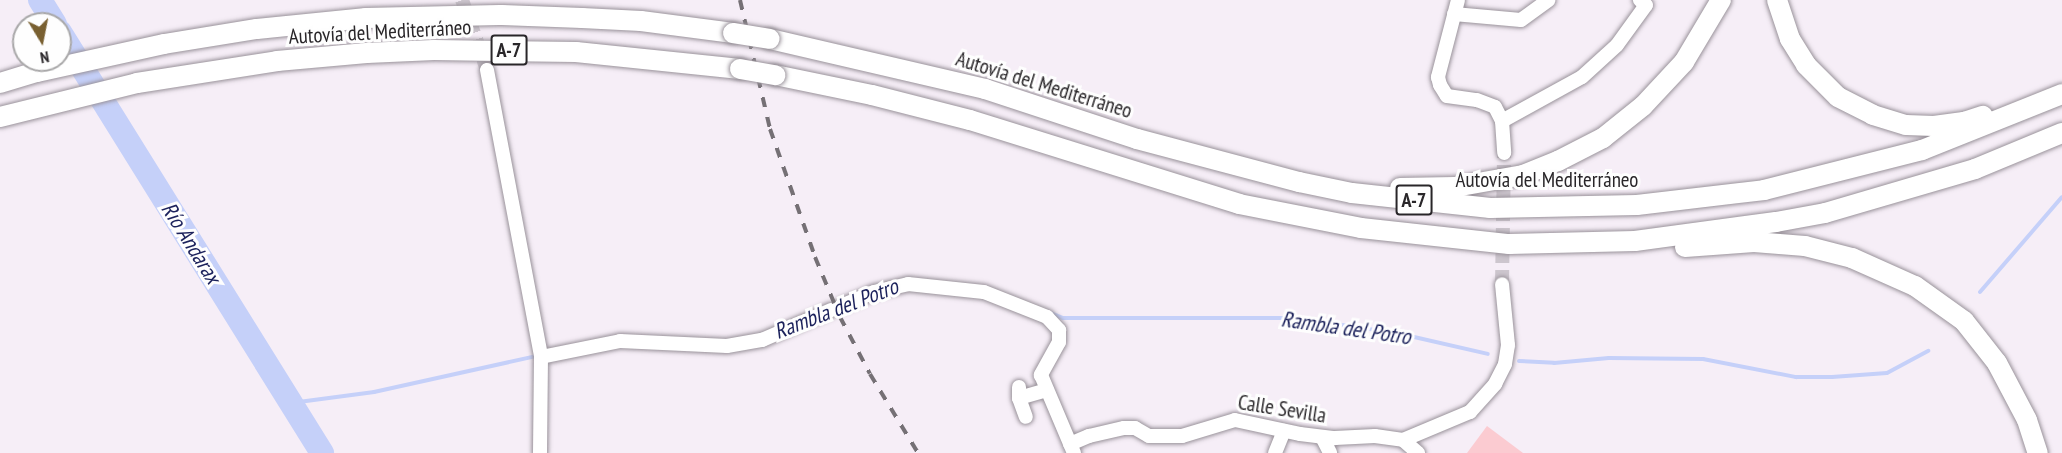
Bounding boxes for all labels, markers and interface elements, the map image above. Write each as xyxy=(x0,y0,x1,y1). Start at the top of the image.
north arrow xyxy=(12,12,72,72)
street label: Autovía del Mediterráneo xyxy=(288,15,472,49)
road number: A-7 xyxy=(490,33,528,67)
street label: Autovía del Mediterráneo xyxy=(953,46,1135,124)
text: N xyxy=(39,47,51,68)
street label: Autovía del Mediterráneo xyxy=(1456,167,1638,193)
road number: A-7 xyxy=(1394,183,1434,217)
water label: Río Andarax xyxy=(155,197,227,289)
water label: Rambla del Potro xyxy=(770,273,902,345)
water label: Rambla del Potro xyxy=(1280,306,1412,350)
street label: Calle Sevilla xyxy=(1236,390,1328,428)

